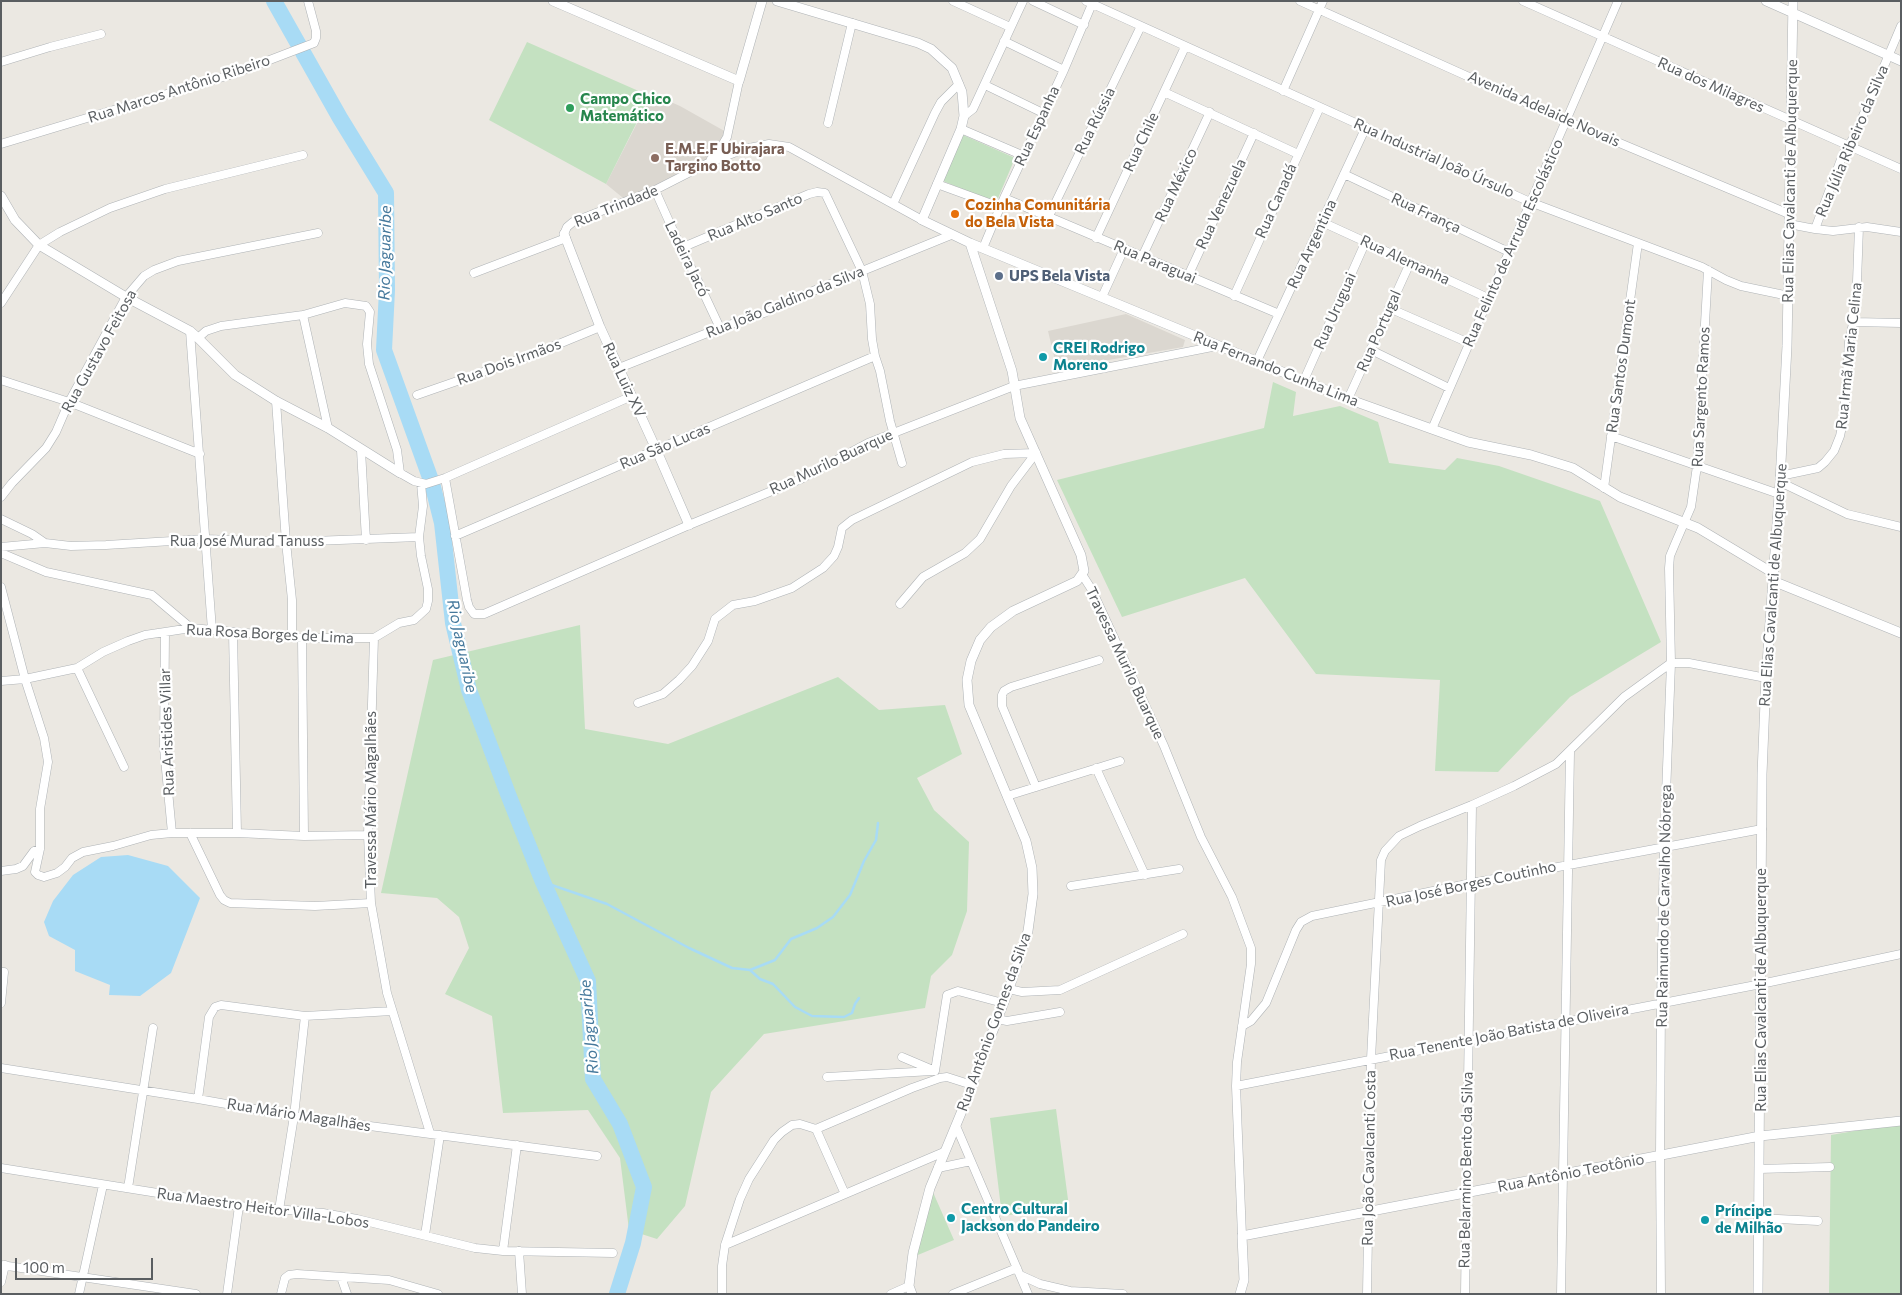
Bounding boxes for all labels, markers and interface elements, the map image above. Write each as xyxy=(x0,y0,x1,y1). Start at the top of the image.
street label: Rua Marcos Antônio Ribeiro xyxy=(86,51,272,127)
street label: Rua dos Milagres xyxy=(1655,53,1767,117)
street label: Rua Elias Cavalcanti de Albuquerque xyxy=(1779,59,1801,303)
street label: Rua Júlia Ribeiro da Silva xyxy=(1812,62,1892,220)
street label: Avenida Adelaide Novais xyxy=(1465,67,1623,151)
street label: Rua Espanha xyxy=(1011,83,1063,169)
street label: Rua Rússia xyxy=(1071,84,1119,158)
place label: Campo Chico Matemático xyxy=(580,90,671,125)
marker: Campo Chico Matemático xyxy=(564,102,576,114)
street label: Rua Chile xyxy=(1119,109,1163,175)
street label: Rua Industrial João Úrsulo xyxy=(1351,114,1517,202)
street label: Rua Felinto de Arruda Escolástico xyxy=(1459,136,1567,350)
place label: E.M.E.F Ubirajara Targino Botto xyxy=(665,140,785,175)
street label: Rua México xyxy=(1151,145,1201,225)
marker: E.M.E.F Ubirajara Targino Botto xyxy=(649,152,661,164)
street label: Rua Venezuela xyxy=(1192,156,1250,252)
street label: Rua Canadá xyxy=(1251,161,1301,241)
street label: Rua Trindade xyxy=(571,181,661,231)
street label: Rua Alto Santo xyxy=(705,189,805,245)
street label: Rua França xyxy=(1388,189,1464,237)
place label: Cozinha Comunitária do Bela Vista xyxy=(965,196,1110,231)
street label: Rua Argentina xyxy=(1283,197,1341,291)
water label: Rio Jaguaribe xyxy=(375,205,395,301)
marker: Cozinha Comunitária do Bela Vista xyxy=(949,208,961,220)
street label: Ladeira Jacó xyxy=(661,218,713,300)
street label: Rua Alemanha xyxy=(1357,231,1453,289)
street label: Rua Paraguai xyxy=(1111,236,1199,288)
street label: Rua João Galdino da Silva xyxy=(703,262,867,342)
place label: UPS Bela Vista xyxy=(1009,267,1110,285)
marker: UPS Bela Vista xyxy=(993,270,1005,282)
street label: Rua Uruguai xyxy=(1310,270,1360,352)
street label: Rua Irmã Maria Celina xyxy=(1832,282,1866,430)
street label: Rua Gustavo Feitosa xyxy=(58,286,140,416)
street label: Rua Portugal xyxy=(1353,287,1405,375)
street label: Rua Santos Dumont xyxy=(1603,298,1639,434)
street label: Rua Sargento Ramos xyxy=(1688,326,1714,468)
street label: Rua Fernando Cunha Lima xyxy=(1191,328,1361,410)
street label: Rua Dois Irmãos xyxy=(455,335,563,389)
place label: CREI Rodrigo Moreno xyxy=(1053,339,1145,374)
street label: Rua Luiz XV xyxy=(599,340,649,420)
marker: CREI Rodrigo Moreno xyxy=(1037,351,1049,363)
street label: Rua São Lucas xyxy=(617,419,713,473)
street label: Rua Murilo Buarque xyxy=(766,426,896,498)
street label: Rua Elias Cavalcanti de Albuquerque xyxy=(1756,463,1790,707)
street label: Rua José Murad Tanuss xyxy=(170,532,324,550)
street label: Travessa Murilo Buarque xyxy=(1082,584,1168,742)
water label: Rio Jaguaribe xyxy=(443,598,481,694)
street label: Rua Rosa Borges de Lima xyxy=(186,621,354,647)
street label: Rua Aristides Villar xyxy=(156,668,178,796)
street label: Travessa Mário Magalhães xyxy=(362,711,380,889)
street label: Rua Raimundo de Carvalho Nóbrega xyxy=(1653,784,1675,1028)
street label: Rua José Borges Coutinho xyxy=(1384,857,1558,911)
street label: Rua Elias Cavalcanti de Albuquerque xyxy=(1752,868,1770,1112)
street label: Rua Antônio Gomes da Silva xyxy=(953,930,1035,1114)
water label: Rio Jaguaribe xyxy=(575,979,603,1075)
street label: Rua Tenente João Batista de Oliveira xyxy=(1388,1000,1630,1064)
street label: Rua João Cavalcanti Costa xyxy=(1358,1070,1380,1246)
street label: Rua Belarmino Bento da Silva xyxy=(1455,1071,1477,1269)
street label: Rua Mário Magalhães xyxy=(226,1095,372,1135)
street label: Rua Antônio Teotônio xyxy=(1496,1150,1646,1196)
street label: Rua Maestro Heitor Villa-Lobos xyxy=(156,1184,370,1232)
place label: Centro Cultural Jackson do Pandeiro xyxy=(961,1200,1100,1235)
place label: Príncipe de Milhão xyxy=(1715,1202,1783,1237)
marker: Centro Cultural Jackson do Pandeiro xyxy=(945,1212,957,1224)
marker: Príncipe de Milhão xyxy=(1699,1214,1711,1226)
scale bar xyxy=(18,1248,155,1280)
text: 100 m xyxy=(23,1258,65,1276)

